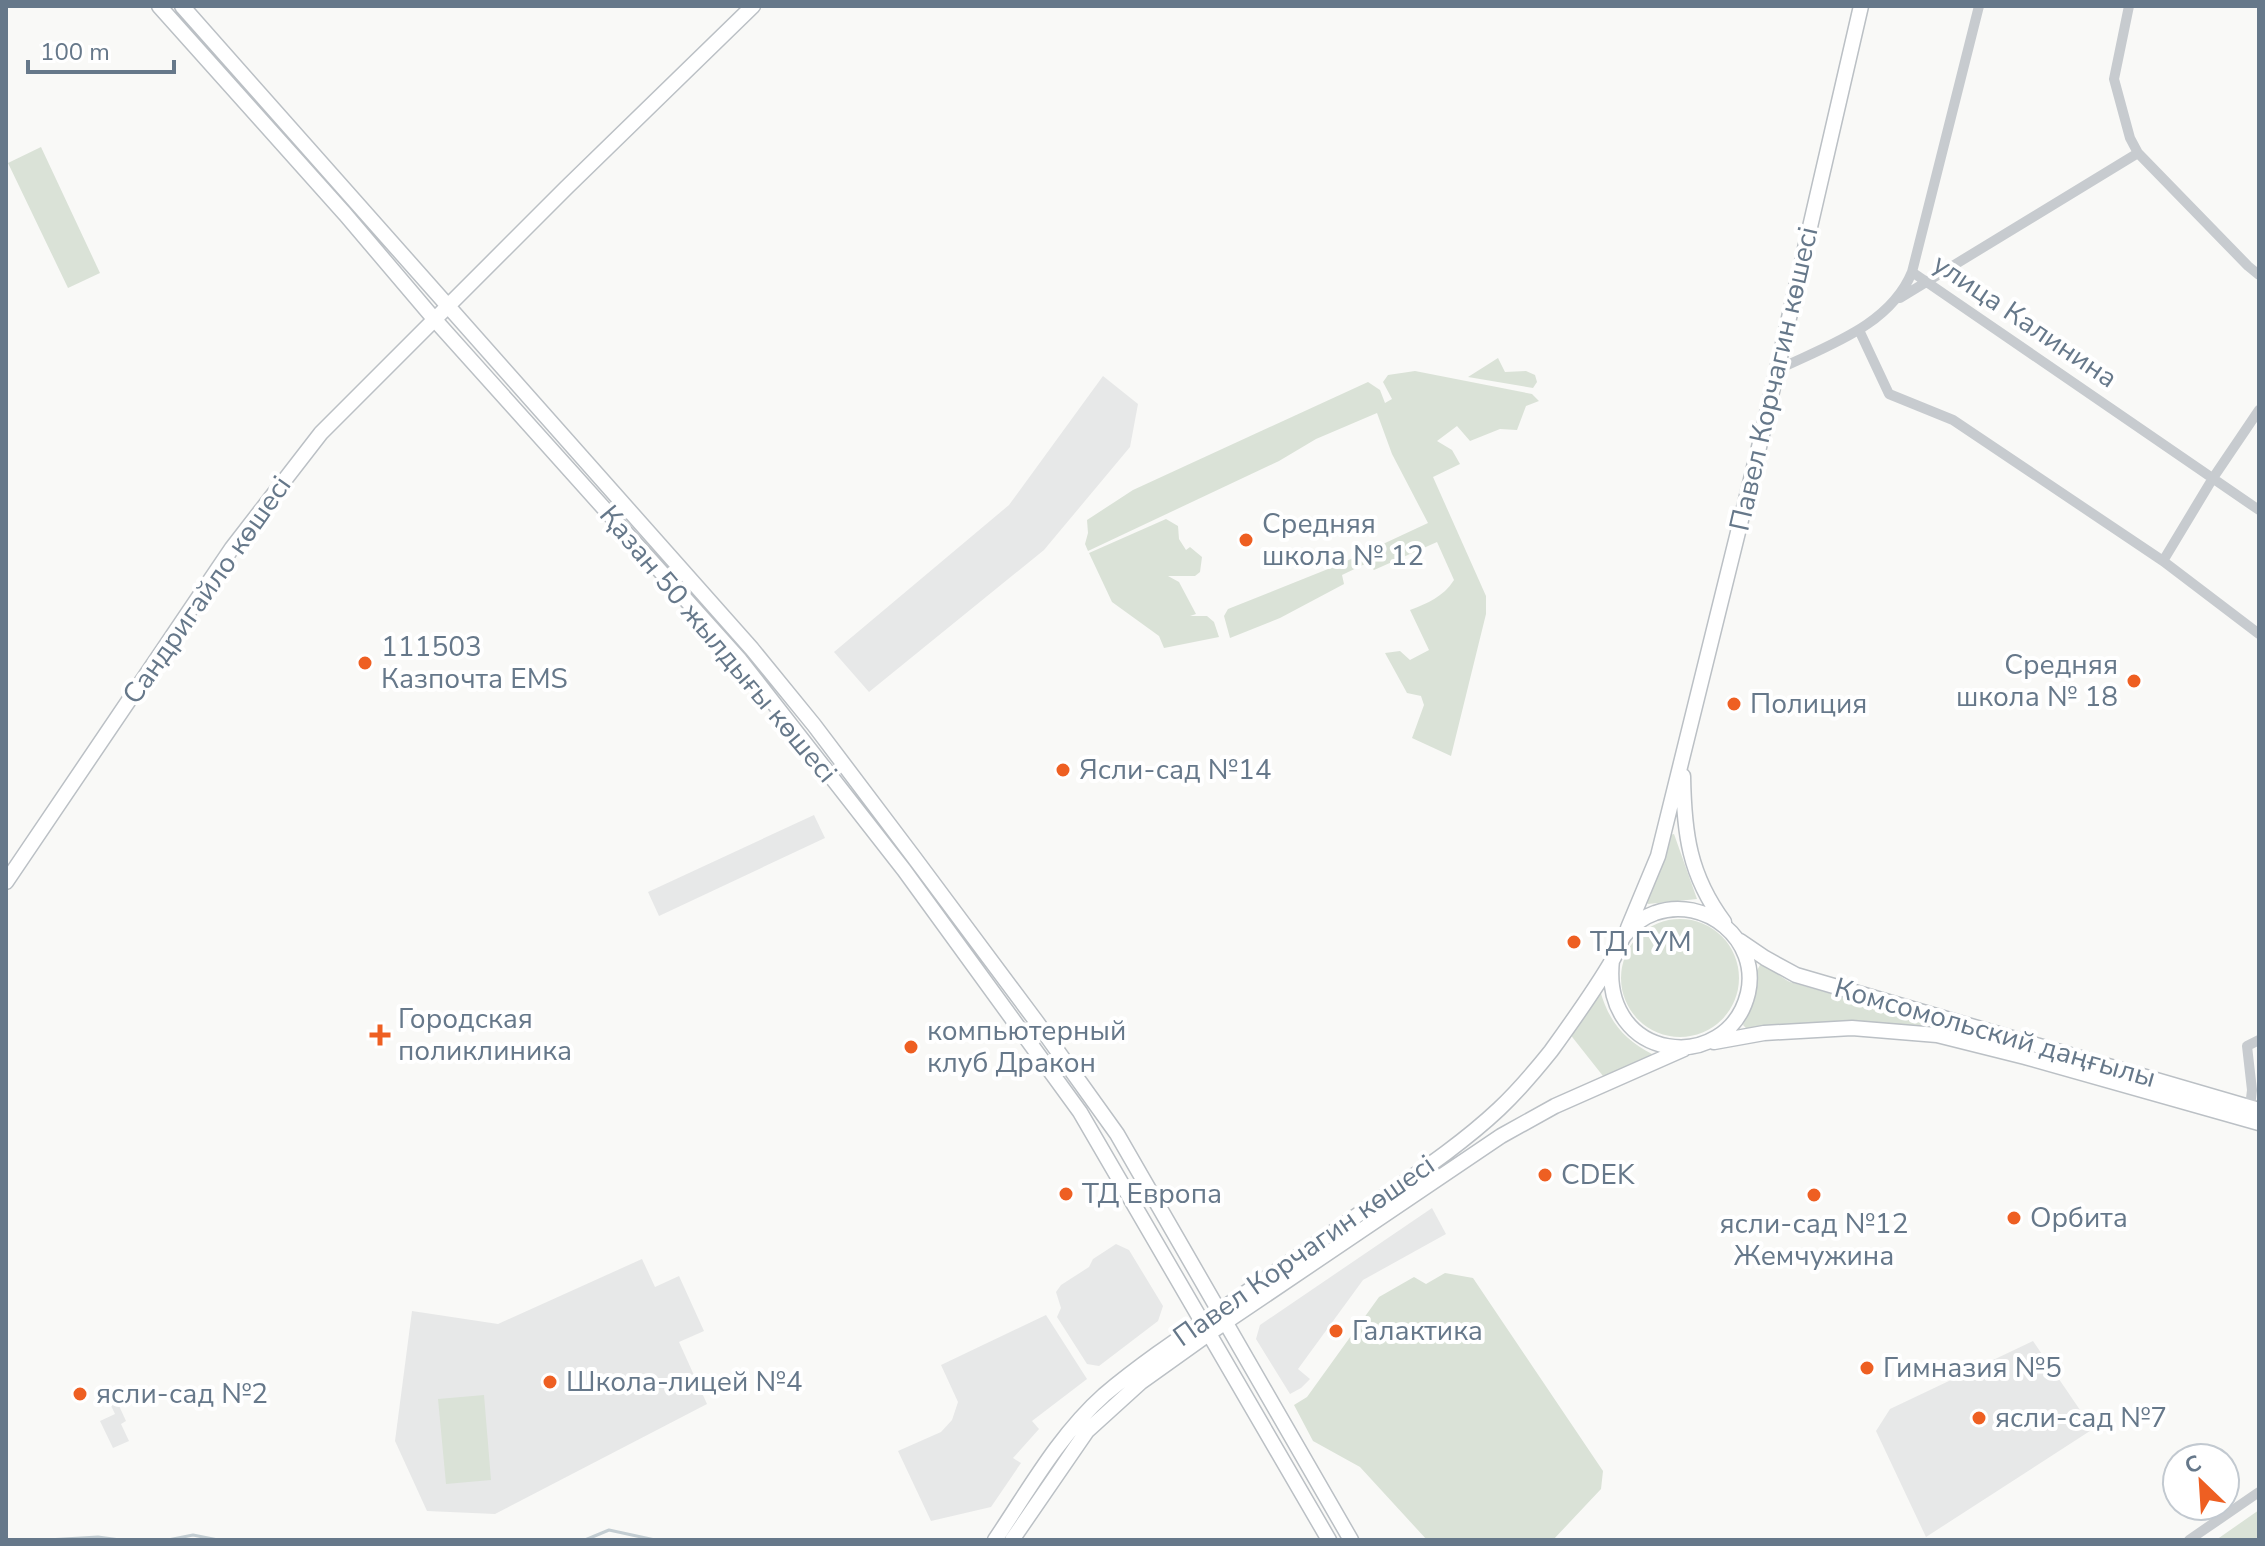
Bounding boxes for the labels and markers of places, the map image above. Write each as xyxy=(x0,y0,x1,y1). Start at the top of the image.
place label: Средняя школа № 12 xyxy=(1262,505,1424,575)
marker: Средняя школа № 12 xyxy=(1237,531,1255,549)
place label: 111503 Казпочта EMS xyxy=(381,628,568,698)
place label: Средняя школа № 18 xyxy=(1956,646,2118,716)
marker: 111503 Казпочта EMS xyxy=(356,654,374,672)
marker: Средняя школа № 18 xyxy=(2125,672,2143,690)
place label: Полиция xyxy=(1750,685,1867,723)
marker: Полиция xyxy=(1725,695,1743,713)
place label: Ясли-сад №14 xyxy=(1079,751,1272,789)
marker: Ясли-сад №14 xyxy=(1054,761,1072,779)
place label: ТД ГУМ xyxy=(1590,923,1692,961)
marker: ТД ГУМ xyxy=(1565,933,1583,951)
place label: Городская поликлиника xyxy=(398,1000,572,1070)
place label: компьютерный клуб Дракон xyxy=(927,1012,1126,1082)
marker: Городская поликлиника xyxy=(369,1024,391,1046)
marker: компьютерный клуб Дракон xyxy=(902,1038,920,1056)
place label: CDEK xyxy=(1561,1156,1635,1194)
marker: CDEK xyxy=(1536,1166,1554,1184)
place label: ТД Европа xyxy=(1082,1175,1222,1213)
marker: ТД Европа xyxy=(1057,1185,1075,1203)
marker: ясли-сад №12 Жемчужина xyxy=(1805,1186,1823,1204)
place label: Орбита xyxy=(2030,1199,2128,1237)
place label: ясли-сад №12 Жемчужина xyxy=(1720,1205,1908,1275)
marker: Орбита xyxy=(2005,1209,2023,1227)
place label: Галактика xyxy=(1352,1312,1483,1350)
marker: Галактика xyxy=(1327,1322,1345,1340)
place label: Гимназия №5 xyxy=(1883,1349,2062,1387)
marker: Гимназия №5 xyxy=(1858,1359,1876,1377)
place label: Школа-лицей №4 xyxy=(566,1363,803,1401)
marker: Школа-лицей №4 xyxy=(541,1373,559,1391)
place label: ясли-сад №2 xyxy=(96,1375,268,1413)
marker: ясли-сад №2 xyxy=(71,1385,89,1403)
place label: ясли-сад №7 xyxy=(1995,1399,2167,1437)
marker: ясли-сад №7 xyxy=(1970,1409,1988,1427)

